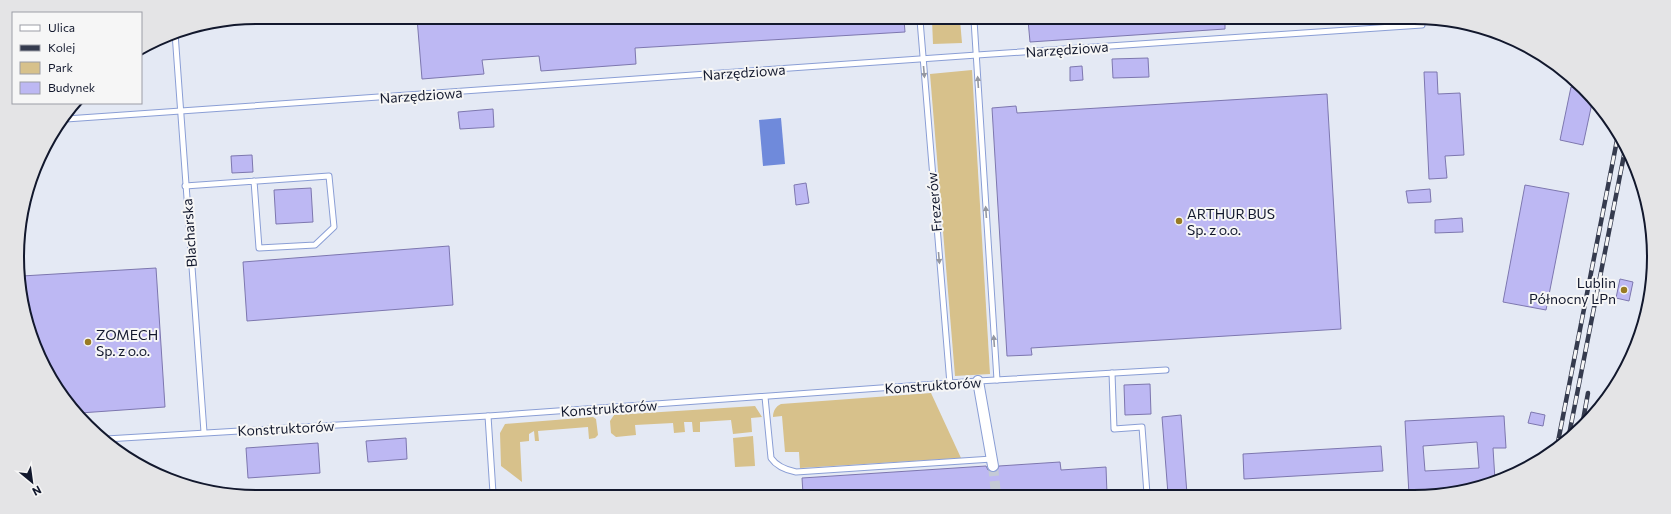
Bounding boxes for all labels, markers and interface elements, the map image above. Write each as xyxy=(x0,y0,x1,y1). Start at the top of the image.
legend xyxy=(12,12,142,104)
text: Ulica xyxy=(48,20,75,34)
street label: Narzędziowa xyxy=(1025,38,1109,60)
text: Kolej xyxy=(48,40,75,54)
text: Park xyxy=(48,60,74,74)
street label: Narzędziowa xyxy=(702,61,786,83)
one-way arrow xyxy=(920,66,927,78)
one-way arrow xyxy=(975,76,982,88)
text: Budynek xyxy=(48,80,96,94)
street label: Narzędziowa xyxy=(379,84,463,106)
street label: Frezerów xyxy=(923,172,945,232)
street label: Blacharska xyxy=(178,198,200,268)
place label: ARTHUR BUS Sp. z o.o. xyxy=(1187,205,1275,238)
one-way arrow xyxy=(983,206,990,218)
marker: ARTHUR BUS Sp. z o.o. xyxy=(1174,216,1184,226)
one-way arrow xyxy=(936,252,942,264)
place label: Lublin Północny LPn xyxy=(1529,274,1616,307)
marker: Lublin Północny LPn xyxy=(1619,285,1629,295)
place label: ZOMECH Sp. z o.o. xyxy=(96,326,158,359)
one-way arrow xyxy=(991,335,998,347)
marker: ZOMECH Sp. z o.o. xyxy=(83,337,93,347)
street label: Konstruktorów xyxy=(884,373,982,397)
street label: Konstruktorów xyxy=(560,396,658,420)
street label: Konstruktorów xyxy=(237,417,335,439)
north arrow xyxy=(12,462,52,502)
text: N xyxy=(30,483,44,499)

